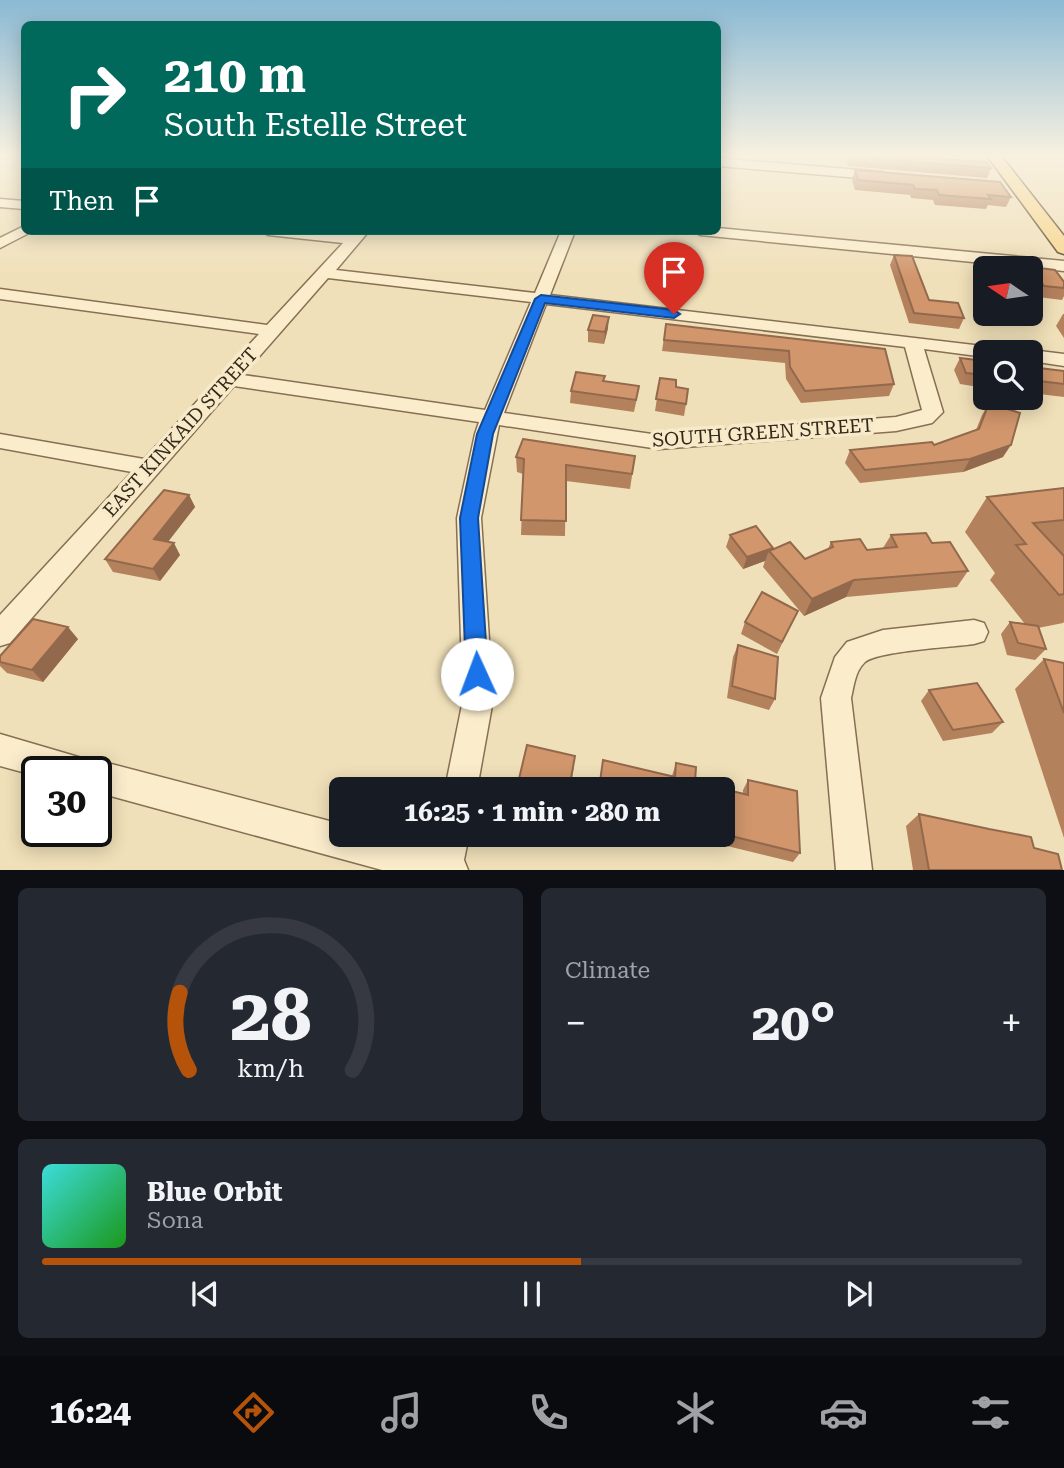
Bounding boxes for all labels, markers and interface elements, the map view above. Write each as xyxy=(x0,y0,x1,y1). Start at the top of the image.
text: 210 m xyxy=(164,47,306,104)
icon: right xyxy=(49,49,140,140)
text: South Estelle Street xyxy=(164,106,467,144)
icon: arrive xyxy=(128,182,166,220)
text: Then xyxy=(49,186,114,216)
pin xyxy=(644,242,704,314)
icon: arrive xyxy=(655,253,693,291)
north arrow xyxy=(973,256,1043,326)
map controls xyxy=(973,256,1043,410)
button: search xyxy=(973,340,1043,410)
street label: EAST KINKAID STREET xyxy=(98,343,262,522)
street label: SOUTH GREEN STREET xyxy=(652,413,875,452)
position arrow xyxy=(440,637,514,711)
speed limit sign: 30 xyxy=(21,756,112,847)
text: 16:25 · 1 min · 280 m xyxy=(404,797,660,827)
text: Climate xyxy=(565,957,650,984)
text: 28 xyxy=(230,974,311,1059)
text: 20° xyxy=(751,992,836,1053)
text: − xyxy=(565,1001,586,1045)
text: + xyxy=(1001,1001,1022,1045)
text: km/h xyxy=(237,1054,304,1083)
text: Blue Orbit xyxy=(147,1177,283,1207)
text: Sona xyxy=(147,1207,203,1234)
icon: previous xyxy=(186,1275,224,1313)
icon: pause xyxy=(513,1275,551,1313)
icon: next xyxy=(840,1275,878,1313)
icon: directions xyxy=(229,1388,278,1437)
icon: music xyxy=(377,1388,426,1437)
icon: phone xyxy=(524,1388,573,1437)
icon: climate xyxy=(671,1388,720,1437)
icon: car xyxy=(819,1388,868,1437)
icon: filters xyxy=(966,1388,1015,1437)
text: 16:24 xyxy=(49,1393,131,1431)

